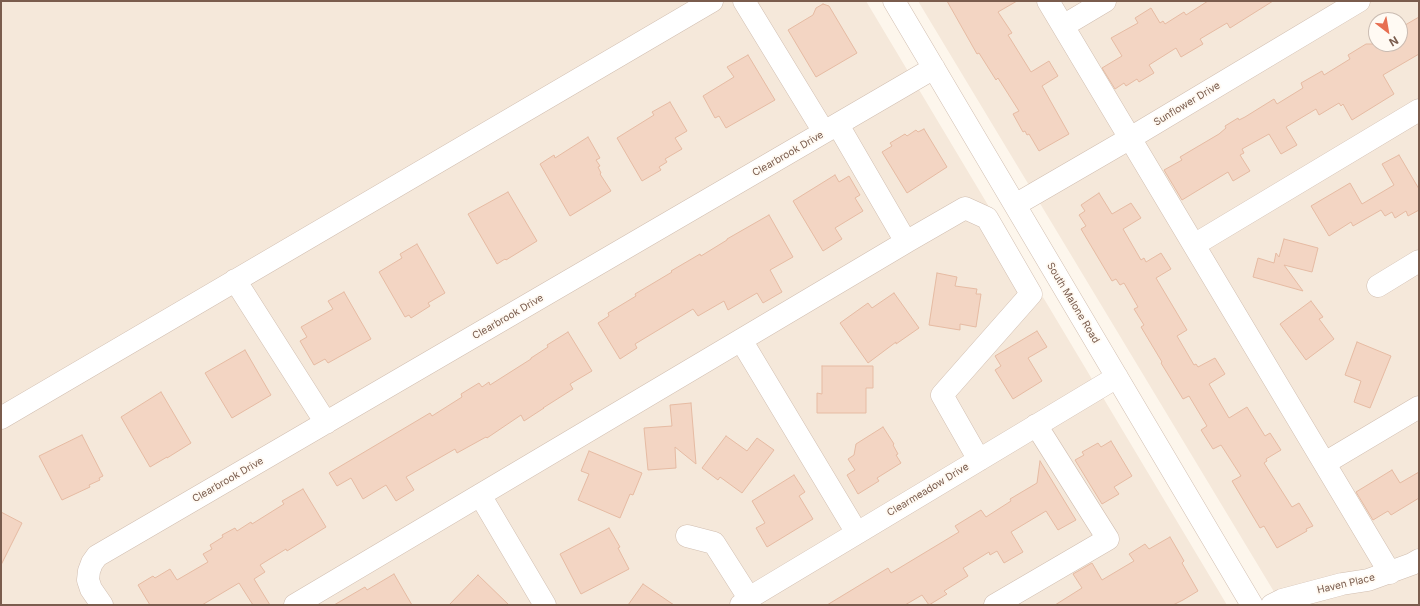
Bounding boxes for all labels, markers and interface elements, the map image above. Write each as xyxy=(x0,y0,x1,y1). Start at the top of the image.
north arrow xyxy=(1368,12,1408,52)
text: N xyxy=(1386,33,1401,50)
street label: Sunflower Drive xyxy=(1152,79,1222,129)
street label: Clearbrook Drive xyxy=(750,129,826,179)
street label: South Malone Road xyxy=(1044,260,1102,346)
street label: Clearbrook Drive xyxy=(470,292,546,342)
street label: Clearbrook Drive xyxy=(190,455,266,505)
street label: Clearmeadow Drive xyxy=(885,461,971,519)
street label: Haven Place xyxy=(1316,572,1376,596)

